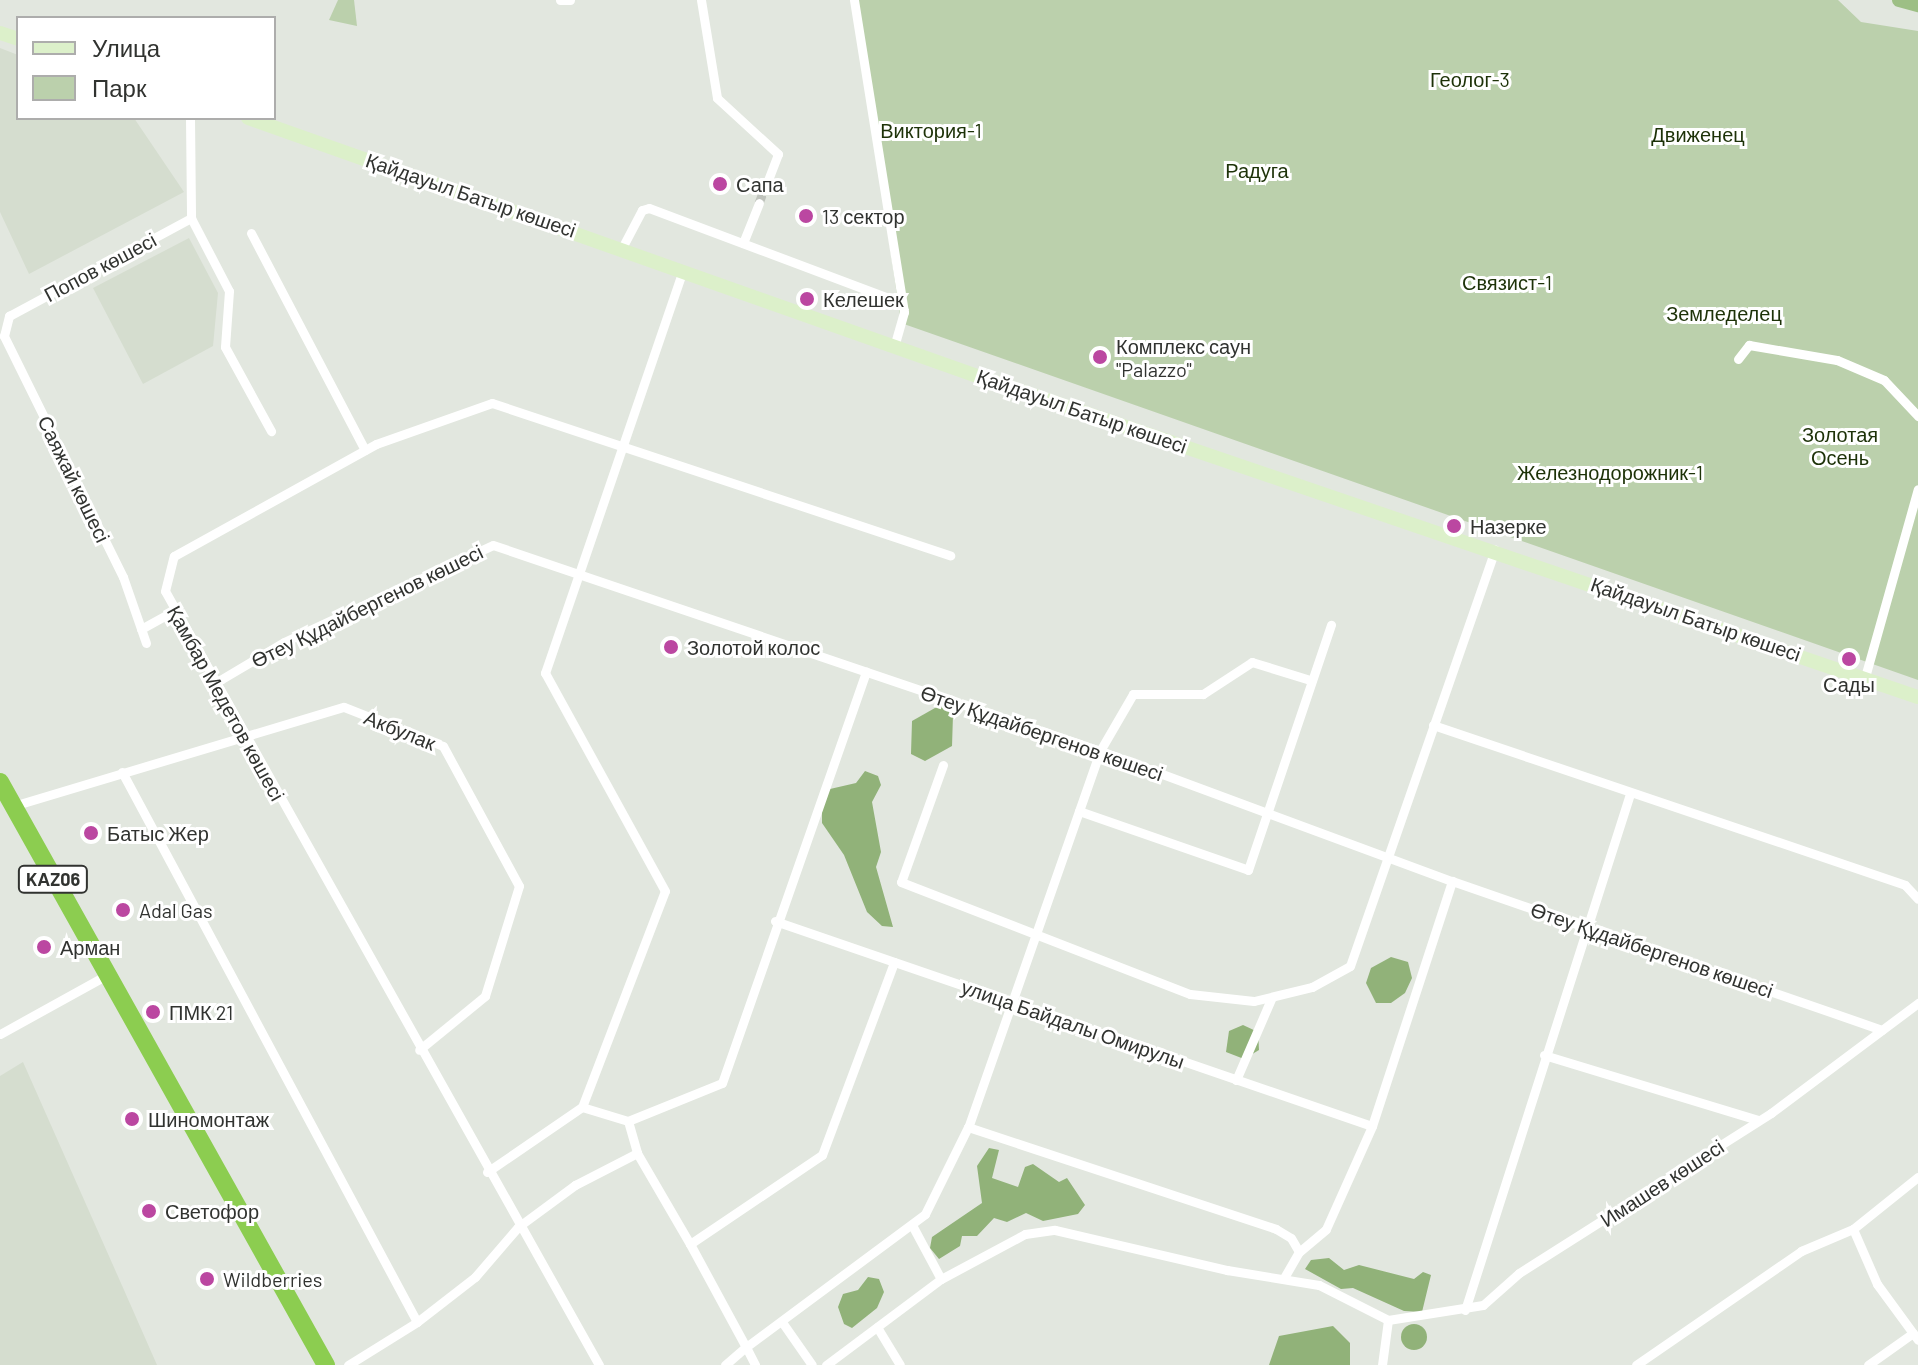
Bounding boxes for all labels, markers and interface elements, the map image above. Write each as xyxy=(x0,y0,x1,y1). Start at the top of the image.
legend xyxy=(16,16,276,120)
text: Улица xyxy=(92,33,160,62)
park label: Геолог-3 xyxy=(1430,67,1510,91)
text: Парк xyxy=(92,73,146,102)
park label: Виктория-1 xyxy=(880,118,982,142)
park label: Движенец xyxy=(1651,122,1745,146)
street label: Қайдауыл Батыр көшесі xyxy=(363,148,579,242)
park label: Радуга xyxy=(1225,158,1289,182)
place label: Сапа xyxy=(736,172,784,196)
marker: Сапа xyxy=(711,175,729,193)
place label: 13 сектор xyxy=(822,204,905,228)
marker: 13 сектор xyxy=(797,207,815,225)
street label: Попов көшесі xyxy=(40,227,160,307)
park label: Связист-1 xyxy=(1462,270,1552,294)
place label: Келешек xyxy=(823,287,904,311)
marker: Келешек xyxy=(798,290,816,308)
park label: Земледелец xyxy=(1666,301,1782,325)
place label: Комплекс саун "Palazzo" xyxy=(1116,334,1251,381)
marker: Комплекс саун "Palazzo" xyxy=(1091,348,1109,366)
street label: Қайдауыл Батыр көшесі xyxy=(974,364,1190,458)
street label: Саяжай көшесі xyxy=(33,412,115,546)
park label: Золотая Осень xyxy=(1802,422,1878,469)
park label: Железнодорожник-1 xyxy=(1517,460,1703,484)
place label: Назерке xyxy=(1470,514,1547,538)
marker: Назерке xyxy=(1445,517,1463,535)
street label: Өтеу Құдайбергенов көшесі xyxy=(247,539,487,673)
street label: Қайдауыл Батыр көшесі xyxy=(1588,572,1804,666)
street label: Қамбар Медетов көшесі xyxy=(162,601,290,805)
place label: Золотой колос xyxy=(687,635,820,659)
marker: Золотой колос xyxy=(662,638,680,656)
marker: Сады xyxy=(1840,650,1858,668)
place label: Сады xyxy=(1823,672,1875,696)
street label: Өтеу Құдайбергенов көшесі xyxy=(918,680,1166,786)
street label: Акбулак xyxy=(361,705,439,755)
place label: Батыс Жер xyxy=(107,821,209,845)
marker: Батыс Жер xyxy=(82,824,100,842)
road number: KАZ06 xyxy=(17,865,89,893)
street label: Өтеу Құдайбергенов көшесі xyxy=(1528,897,1776,1003)
place label: Adal Gas xyxy=(139,898,213,922)
marker: Adal Gas xyxy=(114,901,132,919)
place label: Арман xyxy=(60,935,120,959)
marker: Арман xyxy=(35,938,53,956)
street label: улица Байдалы Омирулы xyxy=(958,975,1188,1073)
place label: ПМК 21 xyxy=(169,1000,233,1024)
marker: ПМК 21 xyxy=(144,1003,162,1021)
place label: Шиномонтаж xyxy=(148,1107,269,1131)
marker: Шиномонтаж xyxy=(123,1110,141,1128)
street label: Имашев көшесі xyxy=(1596,1134,1728,1232)
place label: Светофор xyxy=(165,1199,259,1223)
marker: Светофор xyxy=(140,1202,158,1220)
place label: Wildberries xyxy=(223,1267,322,1291)
marker: Wildberries xyxy=(198,1270,216,1288)

